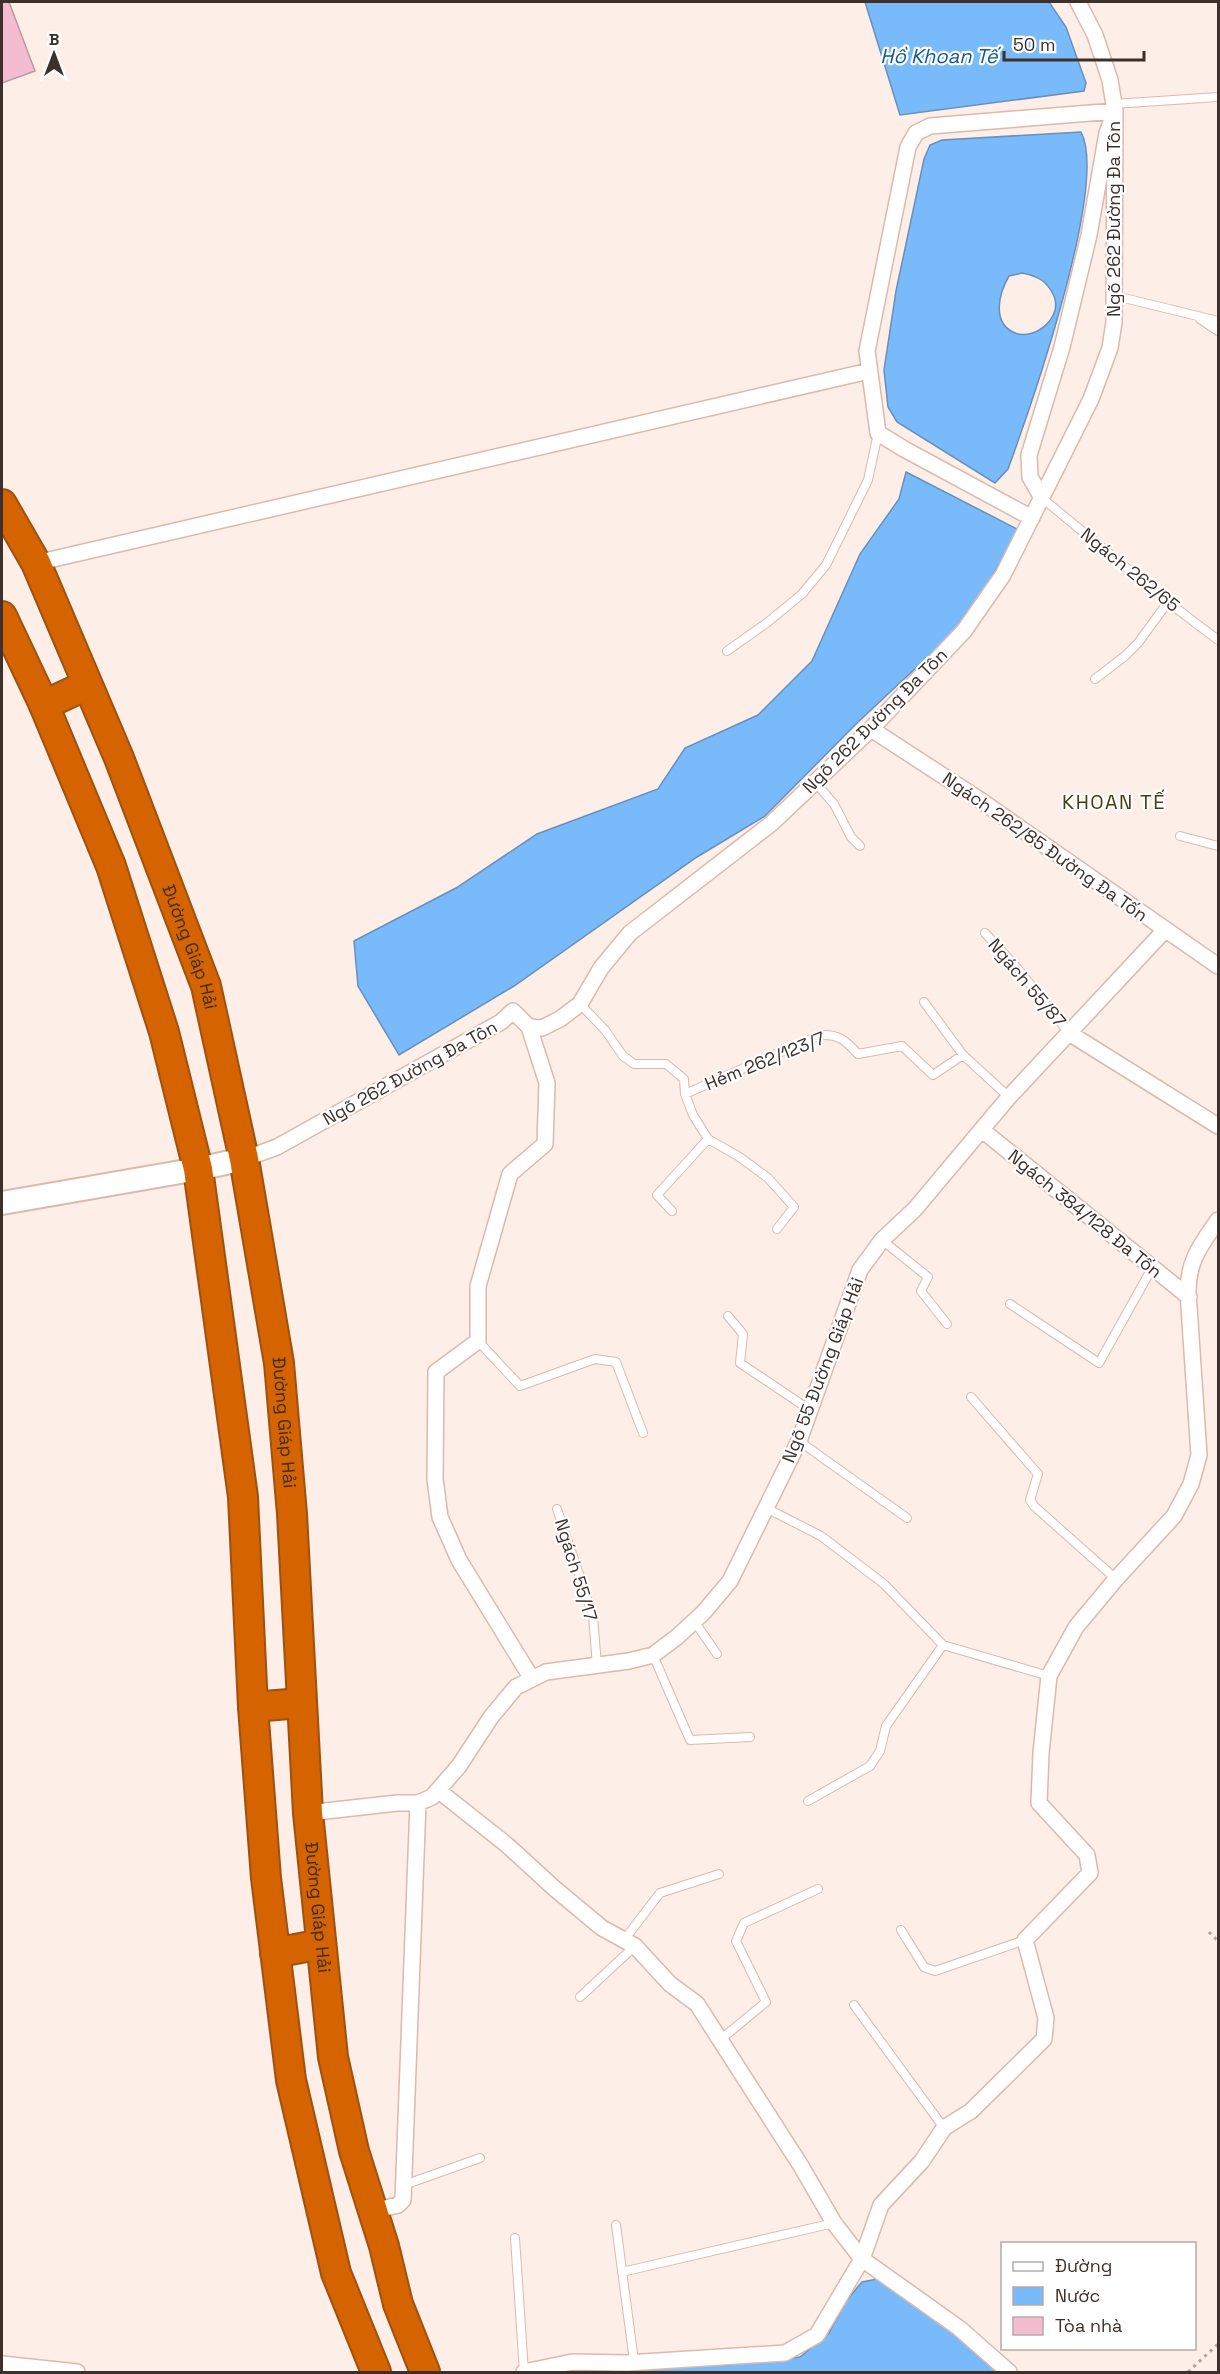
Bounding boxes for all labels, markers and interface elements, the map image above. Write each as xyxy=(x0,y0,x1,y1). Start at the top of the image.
north arrow xyxy=(24,24,84,84)
scale bar xyxy=(1004,24,1144,62)
text: B xyxy=(49,29,59,50)
text: 50 m xyxy=(1013,33,1055,56)
water label: Hồ Khoan Tế xyxy=(880,43,1002,69)
street label: Ngõ 262 Đường Đa Tôn xyxy=(1102,121,1125,317)
street label: Ngách 262/65 xyxy=(1076,523,1185,617)
street label: Ngõ 262 Đường Đa Tôn xyxy=(797,643,952,798)
street label: Ngách 262/85 Đường Đa Tốn xyxy=(938,767,1152,926)
district label: KHOAN TẾ xyxy=(1062,789,1166,815)
street label: Đường Giáp Hải xyxy=(157,881,223,1011)
street label: Ngách 55/87 xyxy=(983,933,1071,1032)
street label: Ngõ 262 Đường Đa Tôn xyxy=(319,1015,501,1130)
street label: Hẻm 262/123/7 xyxy=(701,1026,828,1095)
street label: Ngách 384/128 Đa Tốn xyxy=(1004,1144,1167,1283)
street label: Ngõ 55 Đường Giáp Hải xyxy=(777,1274,869,1466)
street label: Đường Giáp Hải xyxy=(268,1356,302,1489)
street label: Ngách 55/17 xyxy=(550,1516,603,1624)
street label: Đường Giáp Hải xyxy=(300,1841,336,1974)
legend xyxy=(1001,2242,1196,2350)
text: Đường xyxy=(1055,2254,1112,2277)
text: Nước xyxy=(1055,2284,1100,2307)
text: Tòa nhà xyxy=(1055,2314,1122,2337)

